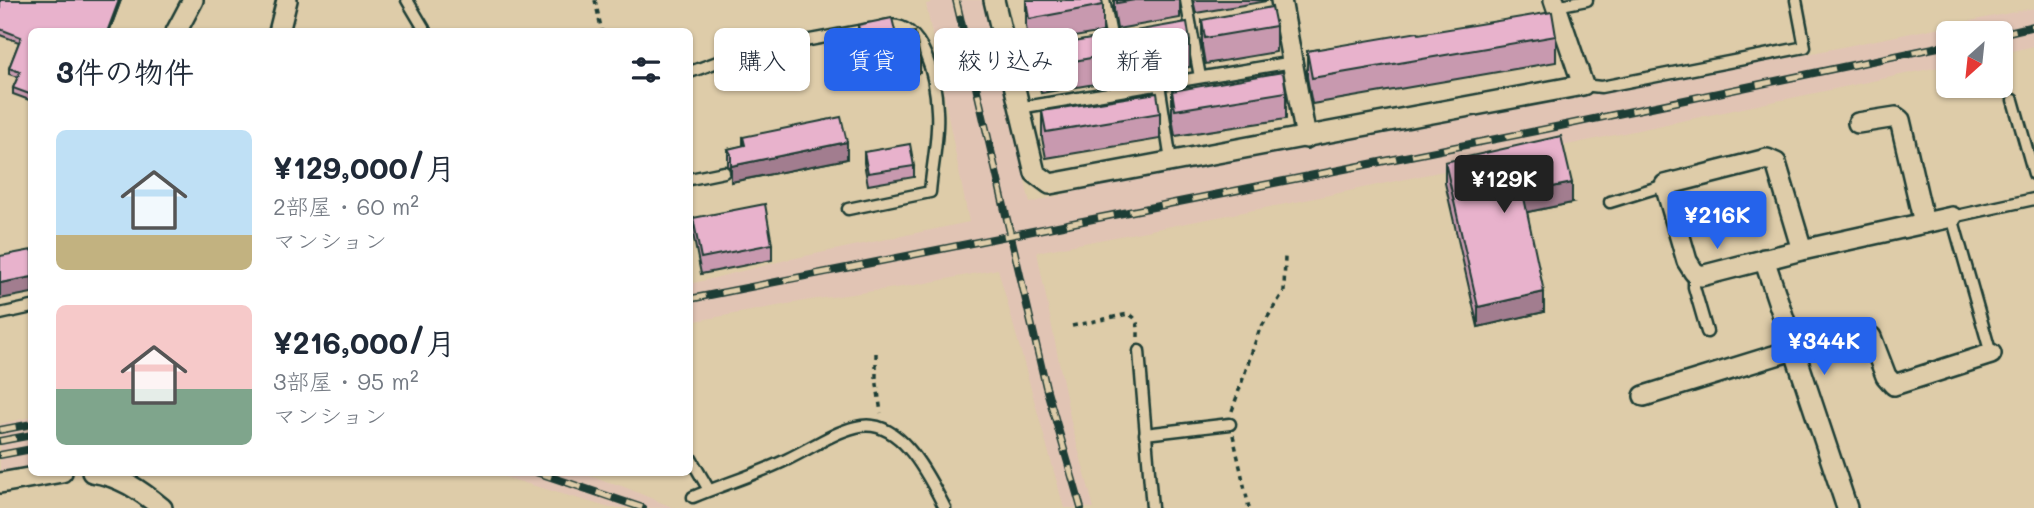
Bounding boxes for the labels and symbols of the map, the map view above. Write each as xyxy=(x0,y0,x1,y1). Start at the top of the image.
north arrow xyxy=(1936,21,2012,98)
pin: ¥129K xyxy=(1455,156,1553,215)
pin: ¥216K xyxy=(1668,191,1766,251)
pin: ¥344K xyxy=(1775,318,1873,377)

